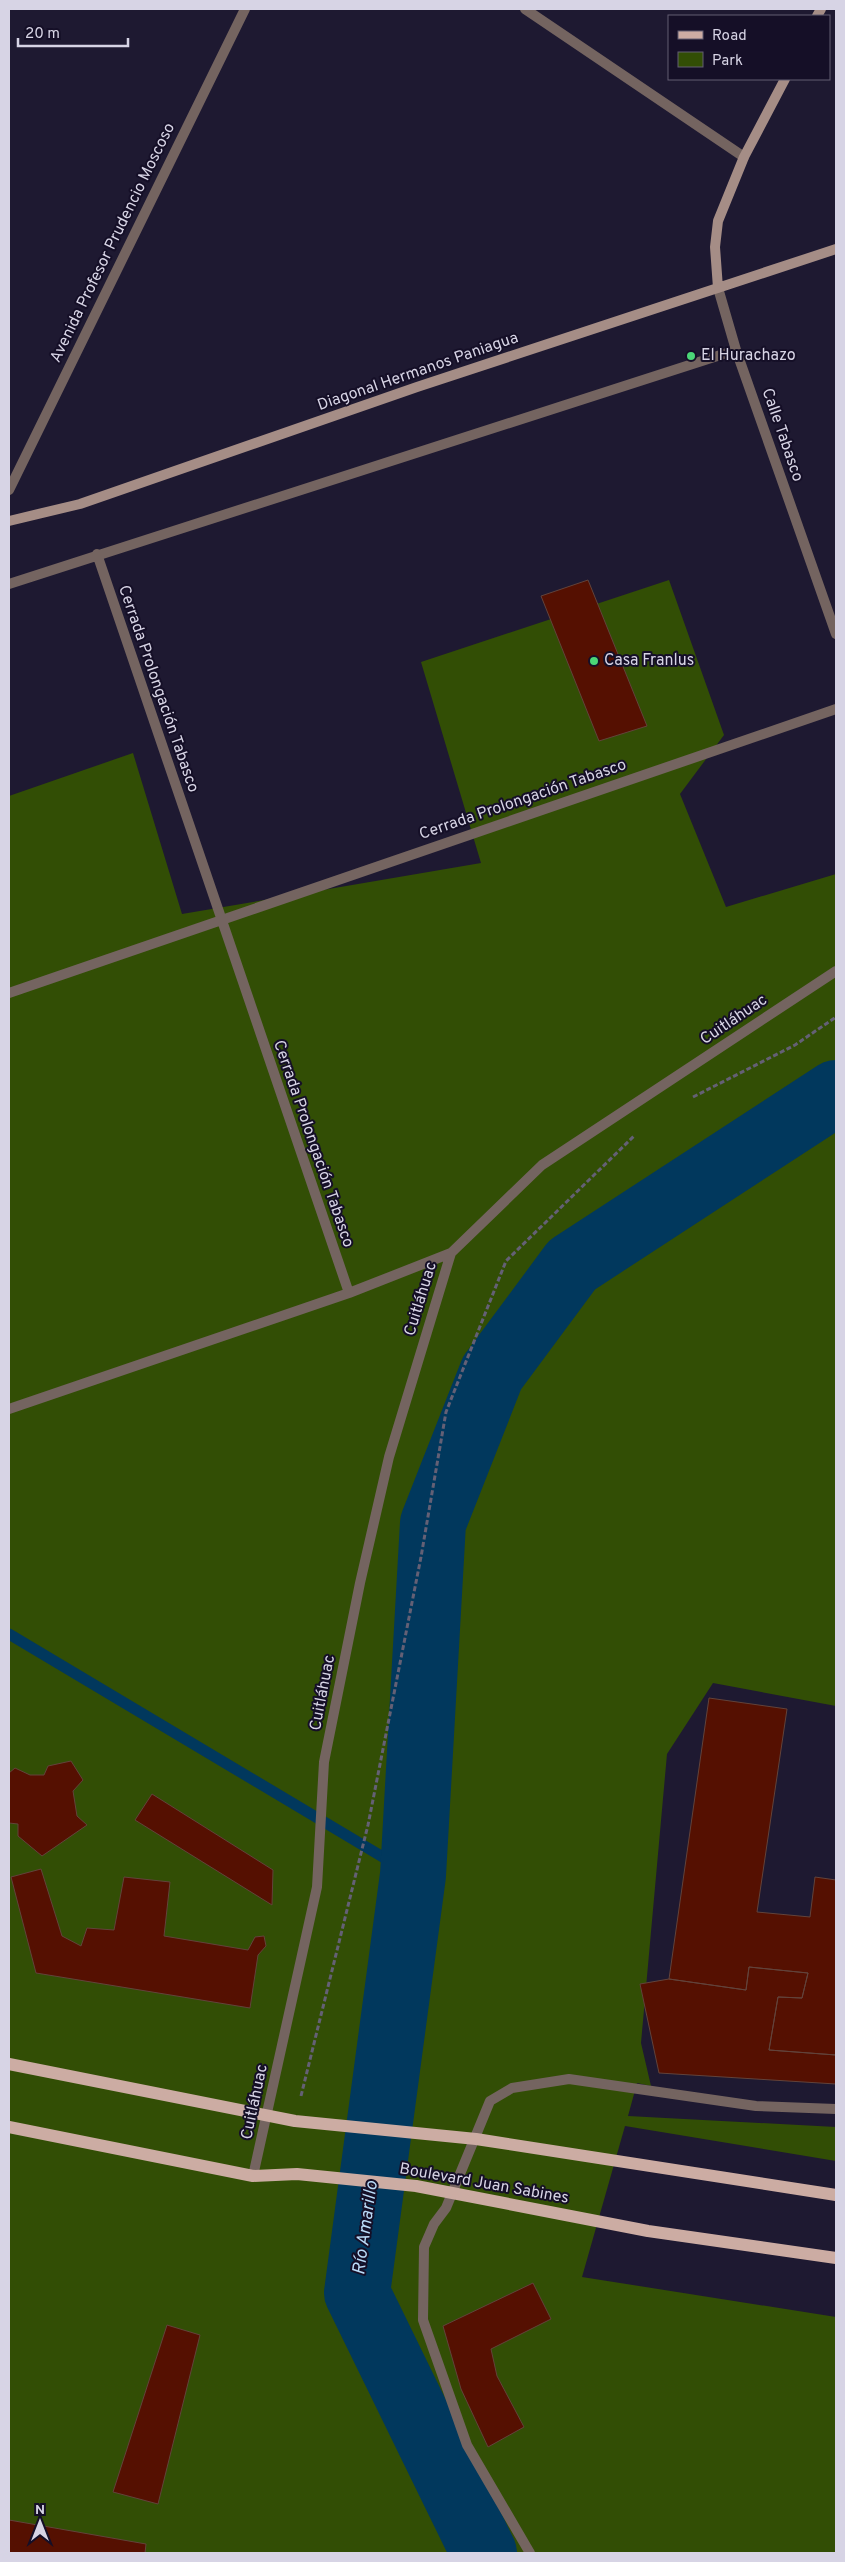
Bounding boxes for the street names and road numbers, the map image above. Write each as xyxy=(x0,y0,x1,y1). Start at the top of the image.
street label: Avenida Profesor Prudencio Moscoso xyxy=(46,120,180,366)
street label: Diagonal Hermanos Paniagua xyxy=(315,328,521,416)
street label: Calle Tabasco xyxy=(757,386,807,484)
street label: Cerrada Prolongación Tabasco xyxy=(113,583,203,795)
street label: Cerrada Prolongación Tabasco xyxy=(417,755,629,845)
street label: Cuitláhuac xyxy=(697,990,771,1050)
street label: Cerrada Prolongación Tabasco xyxy=(268,1038,358,1250)
street label: Cuitláhuac xyxy=(400,1259,442,1339)
street label: Cuitláhuac xyxy=(306,1654,340,1732)
street label: Cuitláhuac xyxy=(237,2062,273,2142)
street label: Boulevard Juan Sabines xyxy=(398,2159,570,2209)

